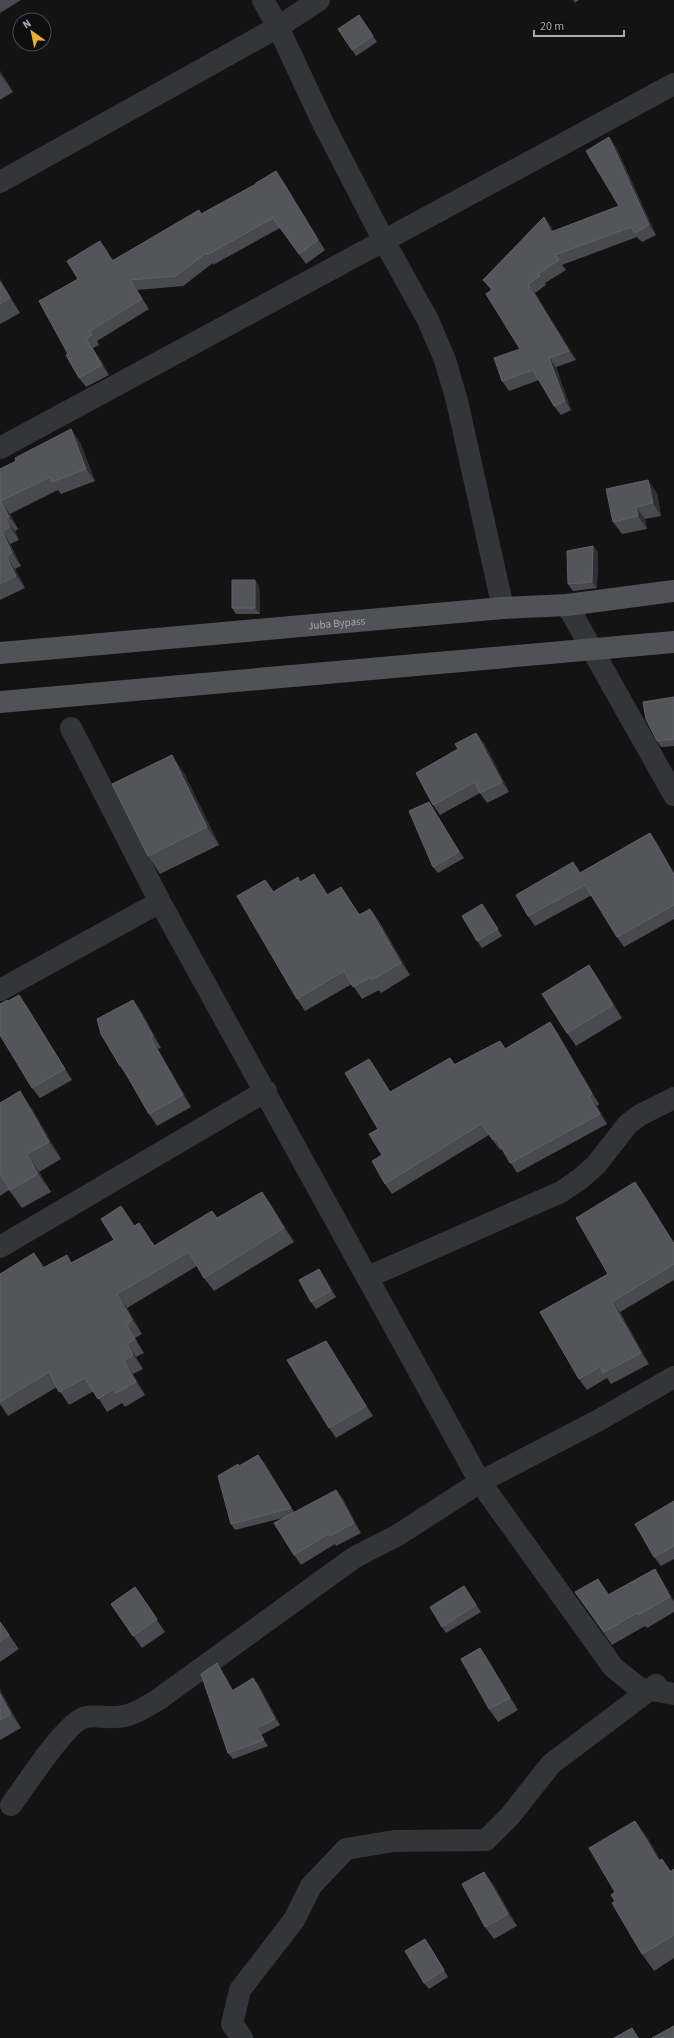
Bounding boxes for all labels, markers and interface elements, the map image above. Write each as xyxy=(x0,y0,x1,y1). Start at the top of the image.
north arrow xyxy=(12,12,52,52)
scale bar xyxy=(534,12,624,38)
text: N xyxy=(20,16,34,32)
text: 20 m xyxy=(540,18,564,35)
street label: Juba Bypass xyxy=(308,613,366,633)

